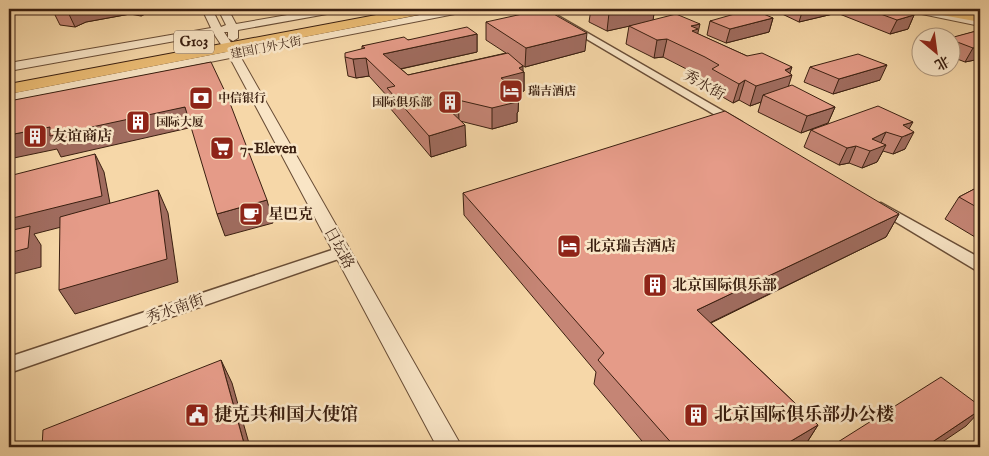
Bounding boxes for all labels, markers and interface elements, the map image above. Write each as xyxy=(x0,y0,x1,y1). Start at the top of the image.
north arrow xyxy=(912,28,962,78)
road number: G103 xyxy=(174,31,214,54)
street label: 建国门外大街 xyxy=(229,34,304,62)
text: 北 xyxy=(931,51,952,74)
street label: 秀水街 xyxy=(680,66,728,104)
hotel icon: 瑞吉酒店 xyxy=(498,78,524,104)
place label: 瑞吉酒店 xyxy=(528,84,576,99)
bank icon: 中信银行 xyxy=(188,85,214,111)
building icon: 国际俱乐部 xyxy=(437,89,463,115)
place label: 中信银行 xyxy=(218,91,266,106)
place label: 国际俱乐部 xyxy=(372,95,432,110)
building icon: 国际大厦 xyxy=(125,109,151,135)
place label: 国际大厦 xyxy=(156,115,204,130)
building icon: 友谊商店 xyxy=(22,123,48,149)
place label: 友谊商店 xyxy=(52,127,112,146)
supermarket icon: 7-Eleven xyxy=(209,135,235,161)
place label: 7-Eleven xyxy=(240,139,297,158)
cafe icon: 星巴克 xyxy=(238,201,264,227)
place label: 星巴克 xyxy=(268,205,313,224)
street label: 日坛路 xyxy=(320,224,358,272)
hotel icon: 北京瑞吉酒店 xyxy=(556,233,582,259)
place label: 北京瑞吉酒店 xyxy=(586,237,676,256)
building icon: 北京国际俱乐部 xyxy=(642,272,668,298)
place label: 北京国际俱乐部 xyxy=(672,276,777,295)
street label: 秀水南街 xyxy=(144,290,206,328)
public building icon: 捷克共和国大使馆 xyxy=(184,402,210,428)
building icon: 北京国际俱乐部办公楼 xyxy=(683,402,709,428)
place label: 捷克共和国大使馆 xyxy=(214,404,358,427)
place label: 北京国际俱乐部办公楼 xyxy=(714,404,894,427)

